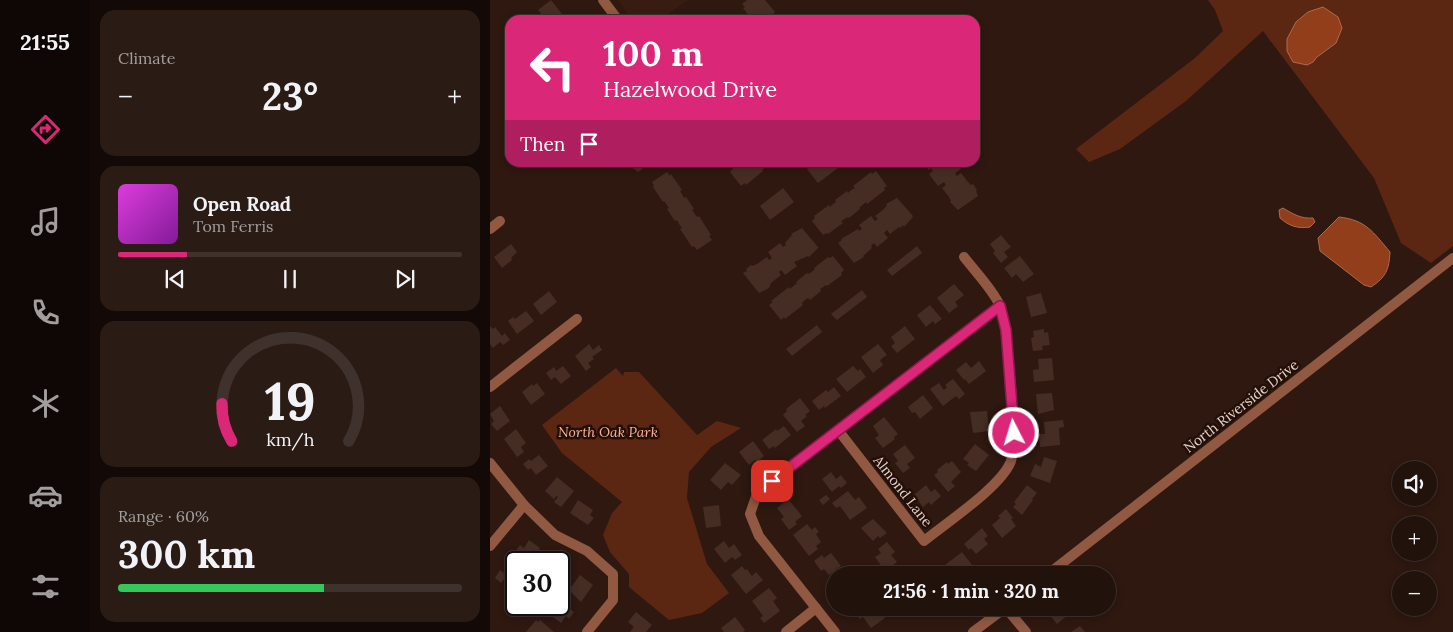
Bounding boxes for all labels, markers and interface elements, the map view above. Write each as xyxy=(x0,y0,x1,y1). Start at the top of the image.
text: 21:55 xyxy=(20,28,70,56)
text: 100 m xyxy=(603,31,703,76)
icon: left xyxy=(520,35,585,100)
text: Climate xyxy=(118,48,175,68)
text: 23° xyxy=(262,72,318,120)
text: Hazelwood Drive xyxy=(603,75,777,103)
text: − xyxy=(118,79,133,115)
text: + xyxy=(447,79,462,115)
icon: directions xyxy=(28,112,63,147)
icon: arrive xyxy=(575,130,603,158)
text: Then xyxy=(520,132,565,156)
text: Open Road xyxy=(193,192,291,216)
icon: music xyxy=(28,204,63,239)
text: Tom Ferris xyxy=(193,216,273,236)
icon: previous xyxy=(161,265,189,293)
icon: pause xyxy=(276,265,304,293)
icon: next xyxy=(391,265,419,293)
icon: phone xyxy=(28,295,63,330)
street label: North Riverside Drive xyxy=(1180,355,1302,456)
text: 19 xyxy=(264,368,316,434)
icon: climate xyxy=(28,386,63,421)
position arrow xyxy=(987,406,1039,458)
park label: North Oak Park xyxy=(558,423,658,441)
text: km/h xyxy=(266,428,314,451)
street label: Almond Lane xyxy=(869,451,937,531)
pin xyxy=(751,460,793,502)
map controls xyxy=(1392,461,1437,616)
button: sound xyxy=(1392,461,1437,506)
icon: arrive xyxy=(758,467,786,495)
icon: car xyxy=(28,478,63,513)
text: Range · 60% xyxy=(118,506,209,526)
button: + xyxy=(1392,516,1437,561)
text: 300 km xyxy=(118,530,255,578)
speed limit sign: 30 xyxy=(505,551,570,616)
icon: filters xyxy=(28,569,63,604)
button: − xyxy=(1392,571,1437,616)
text: 21:56 · 1 min · 320 m xyxy=(883,579,1059,603)

